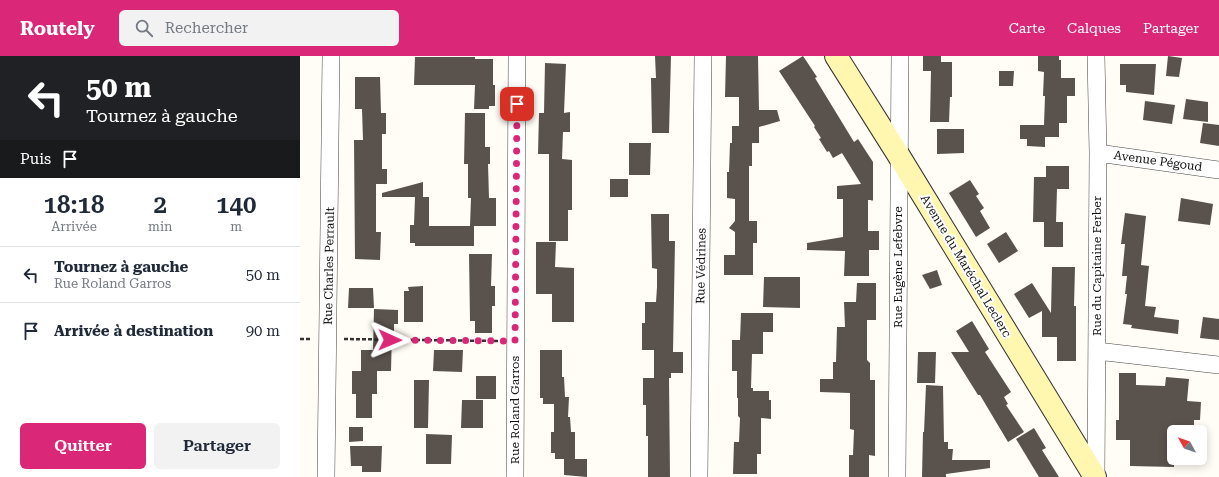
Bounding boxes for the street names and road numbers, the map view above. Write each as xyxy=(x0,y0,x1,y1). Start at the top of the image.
street label: Avenue Pégoud xyxy=(1113,148,1203,174)
street label: Avenue du Maréchal Leclerc xyxy=(918,192,1014,340)
street label: Rue du Capitaine Ferber xyxy=(1090,196,1104,336)
street label: Rue Charles Perrault xyxy=(321,206,337,325)
street label: Rue Eugène Lefebvre xyxy=(891,206,905,328)
street label: Rue Védrines xyxy=(693,228,709,304)
street label: Rue Roland Garros xyxy=(508,356,522,464)

